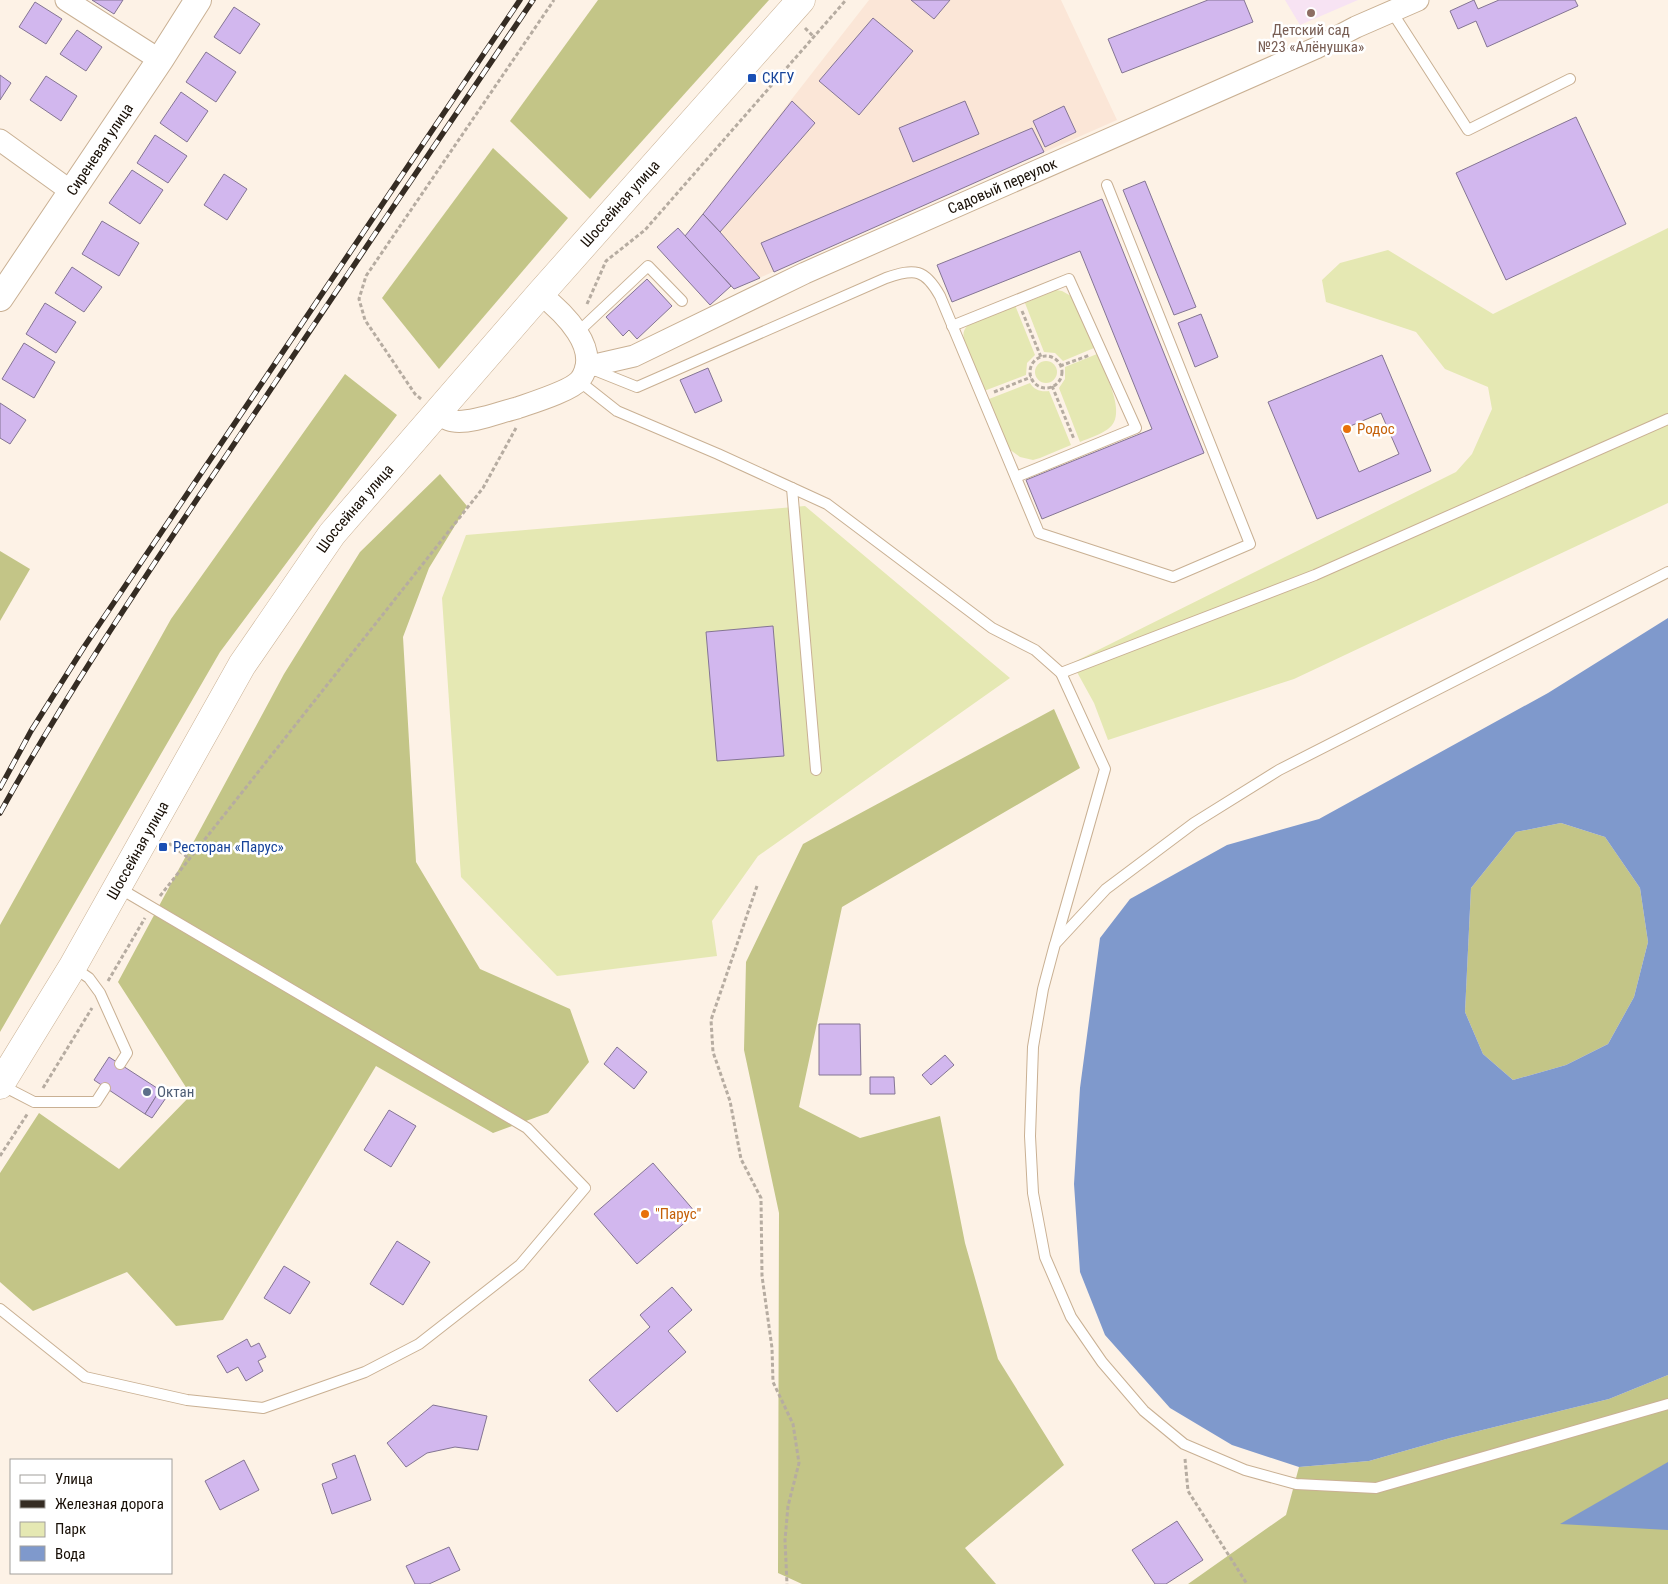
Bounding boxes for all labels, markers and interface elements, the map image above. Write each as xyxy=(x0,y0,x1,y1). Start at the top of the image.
marker: Детский сад №23 «Алёнушка» xyxy=(1305,7,1317,19)
place label: Детский сад №23 «Алёнушка» xyxy=(1258,21,1364,56)
place label: СКГУ xyxy=(762,69,794,87)
marker: СКГУ xyxy=(746,72,758,84)
street label: Сиреневая улица xyxy=(63,100,137,199)
street label: Садовый переулок xyxy=(945,154,1060,218)
street label: Шоссейная улица xyxy=(577,157,663,251)
place label: Родос xyxy=(1357,420,1395,438)
marker: Родос xyxy=(1341,423,1353,435)
street label: Шоссейная улица xyxy=(313,461,397,556)
street label: Шоссейная улица xyxy=(103,798,173,903)
place label: Ресторан «Парус» xyxy=(173,838,284,856)
marker: Ресторан «Парус» xyxy=(157,841,169,853)
place label: Октан xyxy=(157,1083,194,1101)
marker: Октан xyxy=(141,1086,153,1098)
place label: "Парус" xyxy=(655,1205,702,1223)
marker: "Парус" xyxy=(639,1208,651,1220)
legend xyxy=(10,1459,172,1574)
text: Улица xyxy=(55,1470,93,1488)
text: Железная дорога xyxy=(55,1495,164,1513)
text: Парк xyxy=(55,1520,86,1538)
text: Вода xyxy=(55,1545,85,1563)

